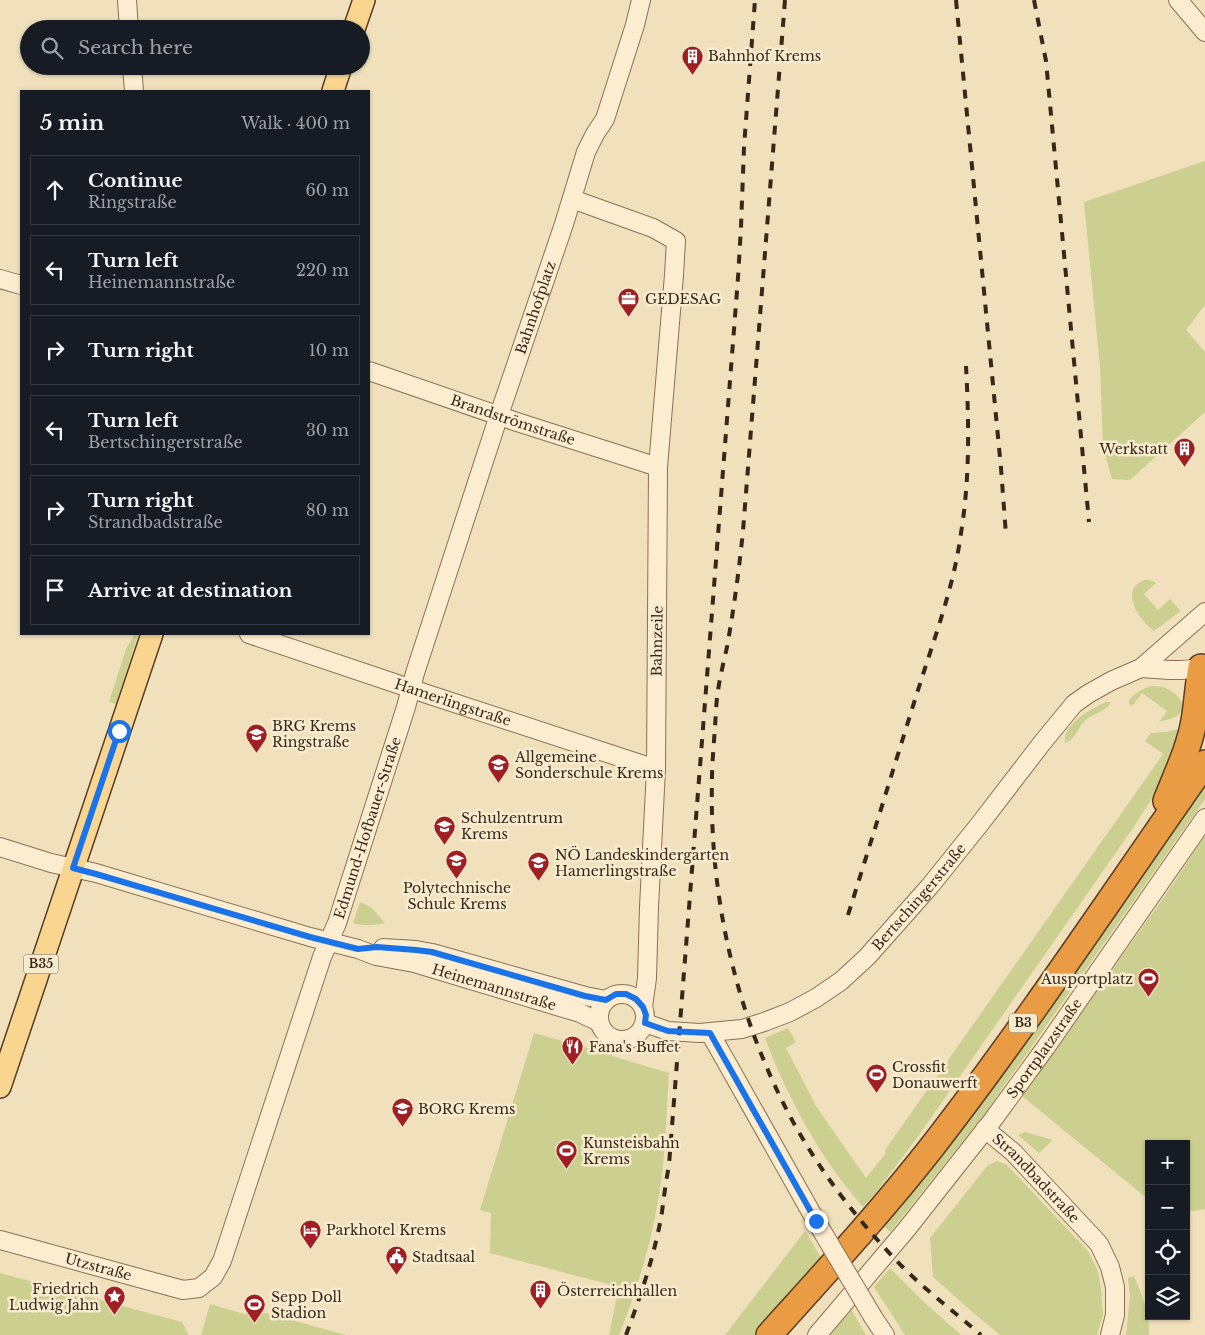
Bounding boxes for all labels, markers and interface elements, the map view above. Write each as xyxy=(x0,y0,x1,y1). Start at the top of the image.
search box xyxy=(20,20,370,75)
icon: search xyxy=(38,34,66,62)
text: Search here xyxy=(78,36,193,59)
building icon: Bahnhof Krems xyxy=(680,44,704,75)
place label: Bahnhof Krems xyxy=(708,47,821,65)
text: 5 min xyxy=(40,110,104,136)
text: Walk · 400 m xyxy=(241,113,350,133)
text: Continue xyxy=(88,169,183,192)
icon: ahead xyxy=(41,176,69,204)
text: 60 m xyxy=(306,180,349,200)
text: Ringstraße xyxy=(88,192,177,212)
text: Turn left xyxy=(88,249,179,272)
icon: left xyxy=(41,256,69,284)
street label: Bahnhofplatz xyxy=(511,258,560,356)
text: 220 m xyxy=(296,260,349,280)
text: Heinemannstraße xyxy=(88,272,235,292)
office icon: GEDESAG xyxy=(617,287,641,318)
place label: GEDESAG xyxy=(645,290,721,308)
icon: right xyxy=(41,336,69,364)
text: Turn right xyxy=(88,339,194,362)
text: 10 m xyxy=(309,340,349,360)
street label: Brandströmstraße xyxy=(448,391,578,449)
text: Turn left xyxy=(88,409,179,432)
icon: left xyxy=(41,416,69,444)
text: 30 m xyxy=(306,420,349,440)
text: Bertschingerstraße xyxy=(88,432,243,452)
building icon: Werkstatt xyxy=(1172,437,1196,468)
place label: Werkstatt xyxy=(1098,440,1169,458)
text: Turn right xyxy=(88,489,194,512)
icon: right xyxy=(41,496,69,524)
text: 80 m xyxy=(306,500,349,520)
text: Strandbadstraße xyxy=(88,512,223,532)
icon: arrive xyxy=(41,576,69,604)
text: Arrive at destination xyxy=(88,579,292,602)
street label: Bahnzeile xyxy=(647,605,667,677)
street label: Hamerlingstraße xyxy=(392,675,513,730)
place label: BRG Krems Ringstraße xyxy=(272,717,356,751)
route start xyxy=(108,720,131,743)
school or university icon: BRG Krems Ringstraße xyxy=(244,722,268,753)
street label: Edmund-Hofbauer-Straße xyxy=(330,735,405,921)
place label: Allgemeine Sonderschule Krems xyxy=(514,748,663,782)
school or university icon: Allgemeine Sonderschule Krems xyxy=(487,753,511,784)
place label: Schulzentrum Krems xyxy=(461,809,563,843)
school or university icon: Schulzentrum Krems xyxy=(433,814,457,845)
street label: Bertschingerstraße xyxy=(868,840,970,954)
place label: NÖ Landeskindergarten Hamerlingstraße xyxy=(555,845,729,880)
school or university icon: Polytechnische Schule Krems xyxy=(445,848,469,879)
school or university icon: NÖ Landeskindergarten Hamerlingstraße xyxy=(527,851,551,882)
place label: Polytechnische Schule Krems xyxy=(403,879,511,913)
road number: B35 xyxy=(23,954,58,974)
street label: Heinemannstraße xyxy=(430,960,558,1014)
sports icon: Ausportplatz xyxy=(1137,967,1161,998)
place label: Ausportplatz xyxy=(1040,970,1133,988)
street label: Sportplatzstraße xyxy=(1003,995,1086,1102)
road number: B3 xyxy=(1009,1014,1037,1032)
restaurant icon: Fana's Buffet xyxy=(561,1035,585,1066)
place label: Fana's Buffet xyxy=(589,1038,680,1056)
place label: Crossfit Donauwerft xyxy=(892,1058,978,1092)
sports icon: Crossfit Donauwerft xyxy=(864,1063,888,1094)
school or university icon: BORG Krems xyxy=(390,1097,414,1128)
place label: BORG Krems xyxy=(418,1100,515,1118)
street label: Strandbadstraße xyxy=(989,1130,1084,1227)
place label: Kunsteisbahn Krems xyxy=(583,1134,680,1168)
sports icon: Kunsteisbahn Krems xyxy=(555,1139,579,1170)
map controls xyxy=(1145,1140,1190,1320)
button: + xyxy=(1145,1140,1190,1185)
button: − xyxy=(1145,1185,1190,1230)
route end xyxy=(805,1210,828,1233)
hotel icon: Parkhotel Krems xyxy=(298,1218,322,1249)
place label: Parkhotel Krems xyxy=(326,1221,446,1239)
button: locate xyxy=(1145,1230,1190,1275)
public building icon: Stadtsaal xyxy=(384,1245,408,1276)
place label: Stadtsaal xyxy=(412,1248,476,1266)
street label: Utzstraße xyxy=(63,1249,134,1285)
button: layers xyxy=(1145,1275,1190,1320)
building icon: Österreichhallen xyxy=(529,1279,553,1310)
place label: Friedrich Ludwig Jahn xyxy=(9,1280,99,1314)
place label: Österreichhallen xyxy=(557,1281,677,1300)
place icon: Friedrich Ludwig Jahn xyxy=(103,1285,127,1316)
place label: Sepp Doll Stadion xyxy=(271,1288,342,1322)
sports icon: Sepp Doll Stadion xyxy=(243,1293,267,1324)

